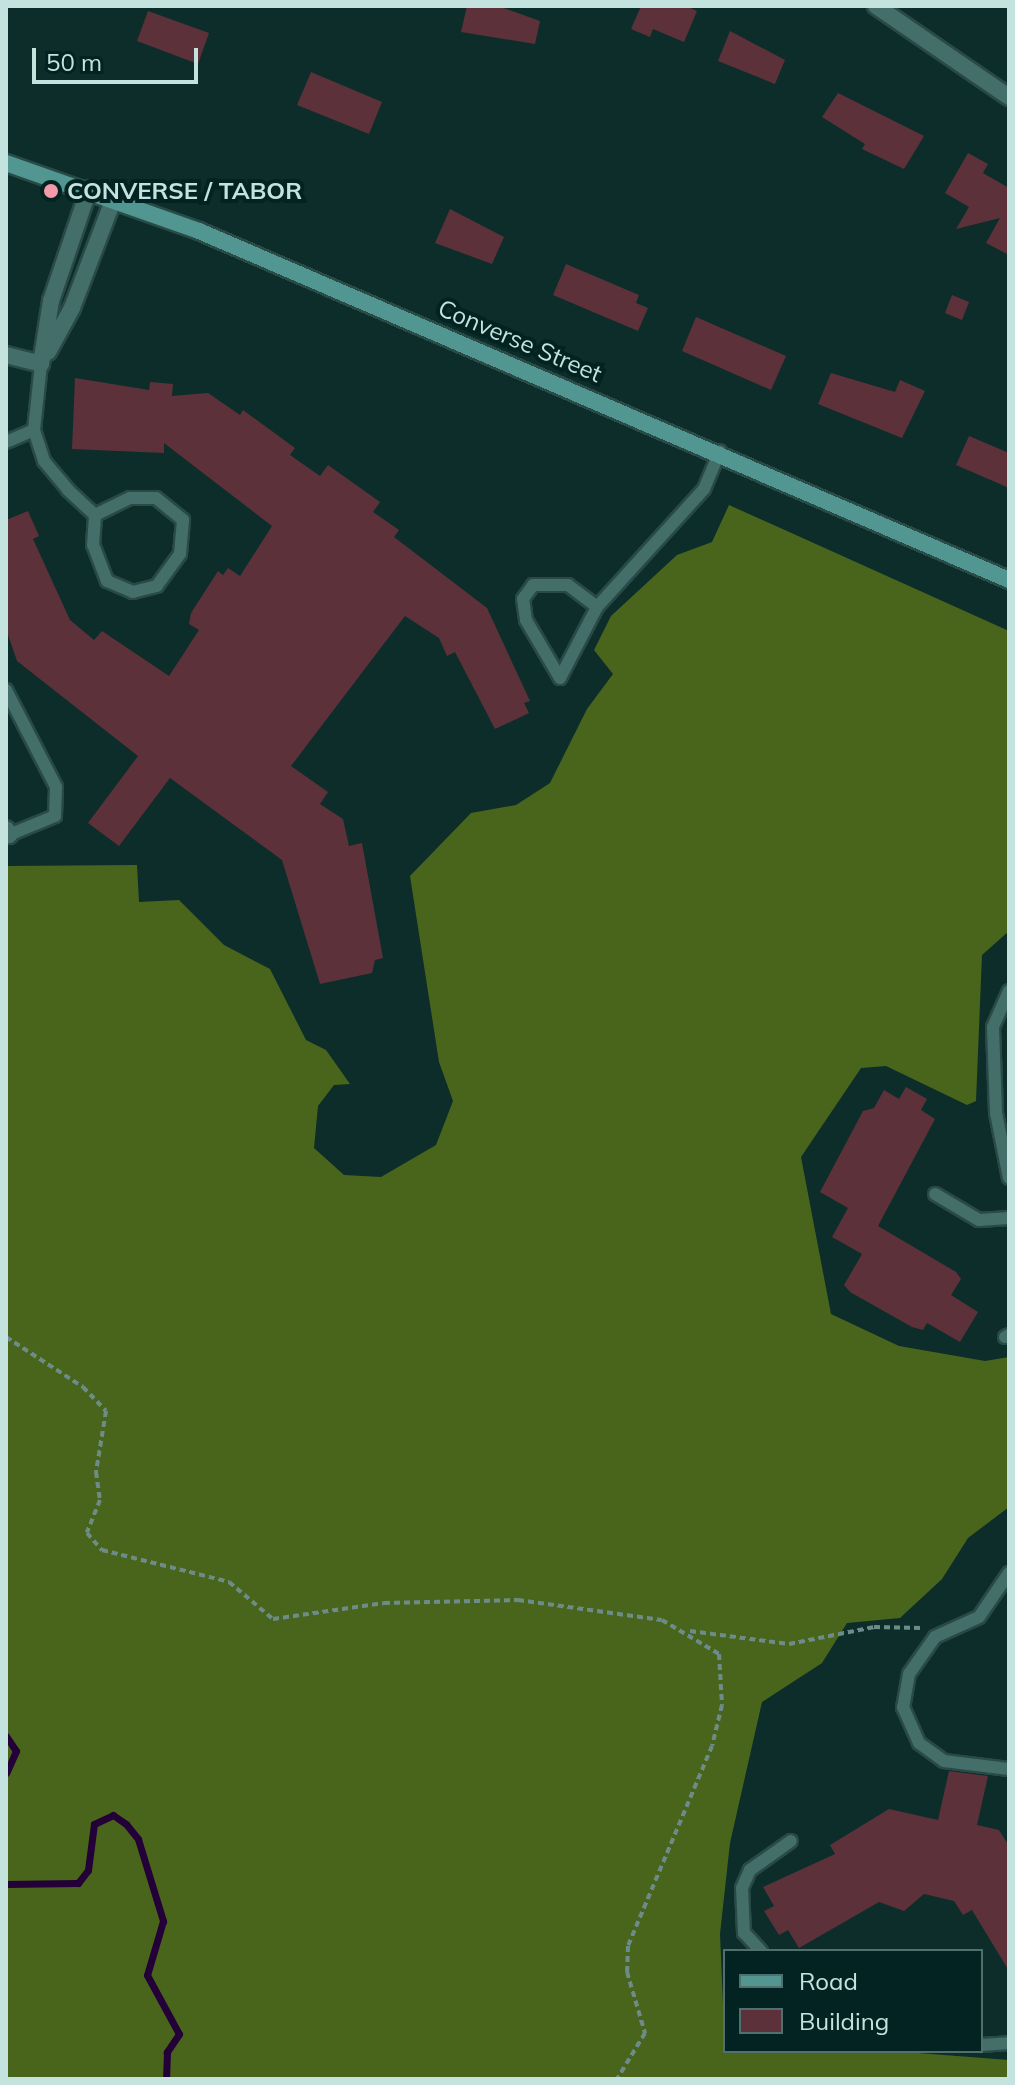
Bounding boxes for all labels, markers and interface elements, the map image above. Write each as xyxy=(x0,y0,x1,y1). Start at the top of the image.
scale bar xyxy=(36,32,202,82)
text: 50 m xyxy=(46,47,102,77)
place label: CONVERSE / TABOR xyxy=(67,177,302,205)
marker: CONVERSE / TABOR xyxy=(42,182,60,200)
street label: Converse Street xyxy=(434,294,606,388)
legend xyxy=(723,1949,983,2053)
text: Road xyxy=(799,1966,858,1996)
text: Building xyxy=(799,2006,889,2036)

